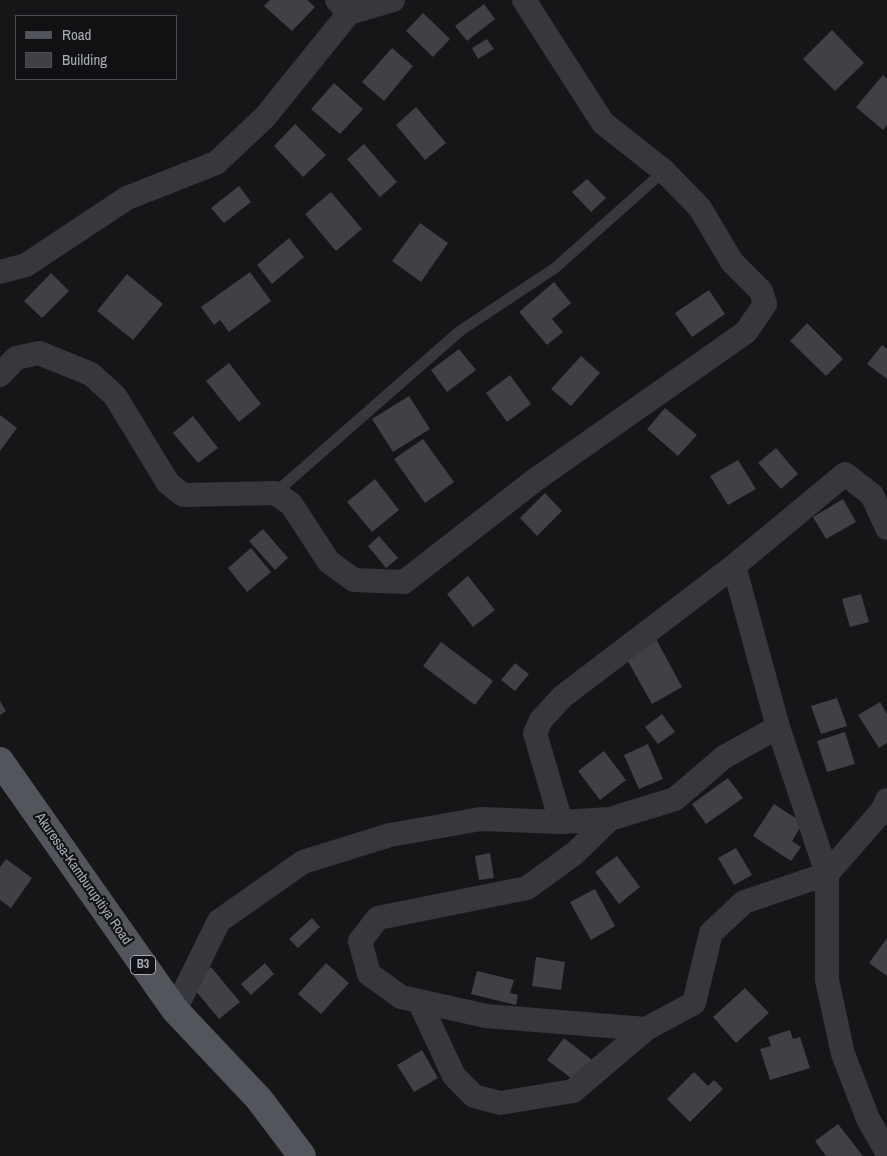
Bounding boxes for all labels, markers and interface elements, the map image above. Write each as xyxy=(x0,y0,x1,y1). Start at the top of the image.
legend xyxy=(15,15,178,80)
text: Road xyxy=(62,24,91,45)
text: Building xyxy=(62,49,107,70)
street label: Akuressa-Kamburupitiya Road xyxy=(31,810,135,948)
road number: B3 xyxy=(130,956,156,974)

